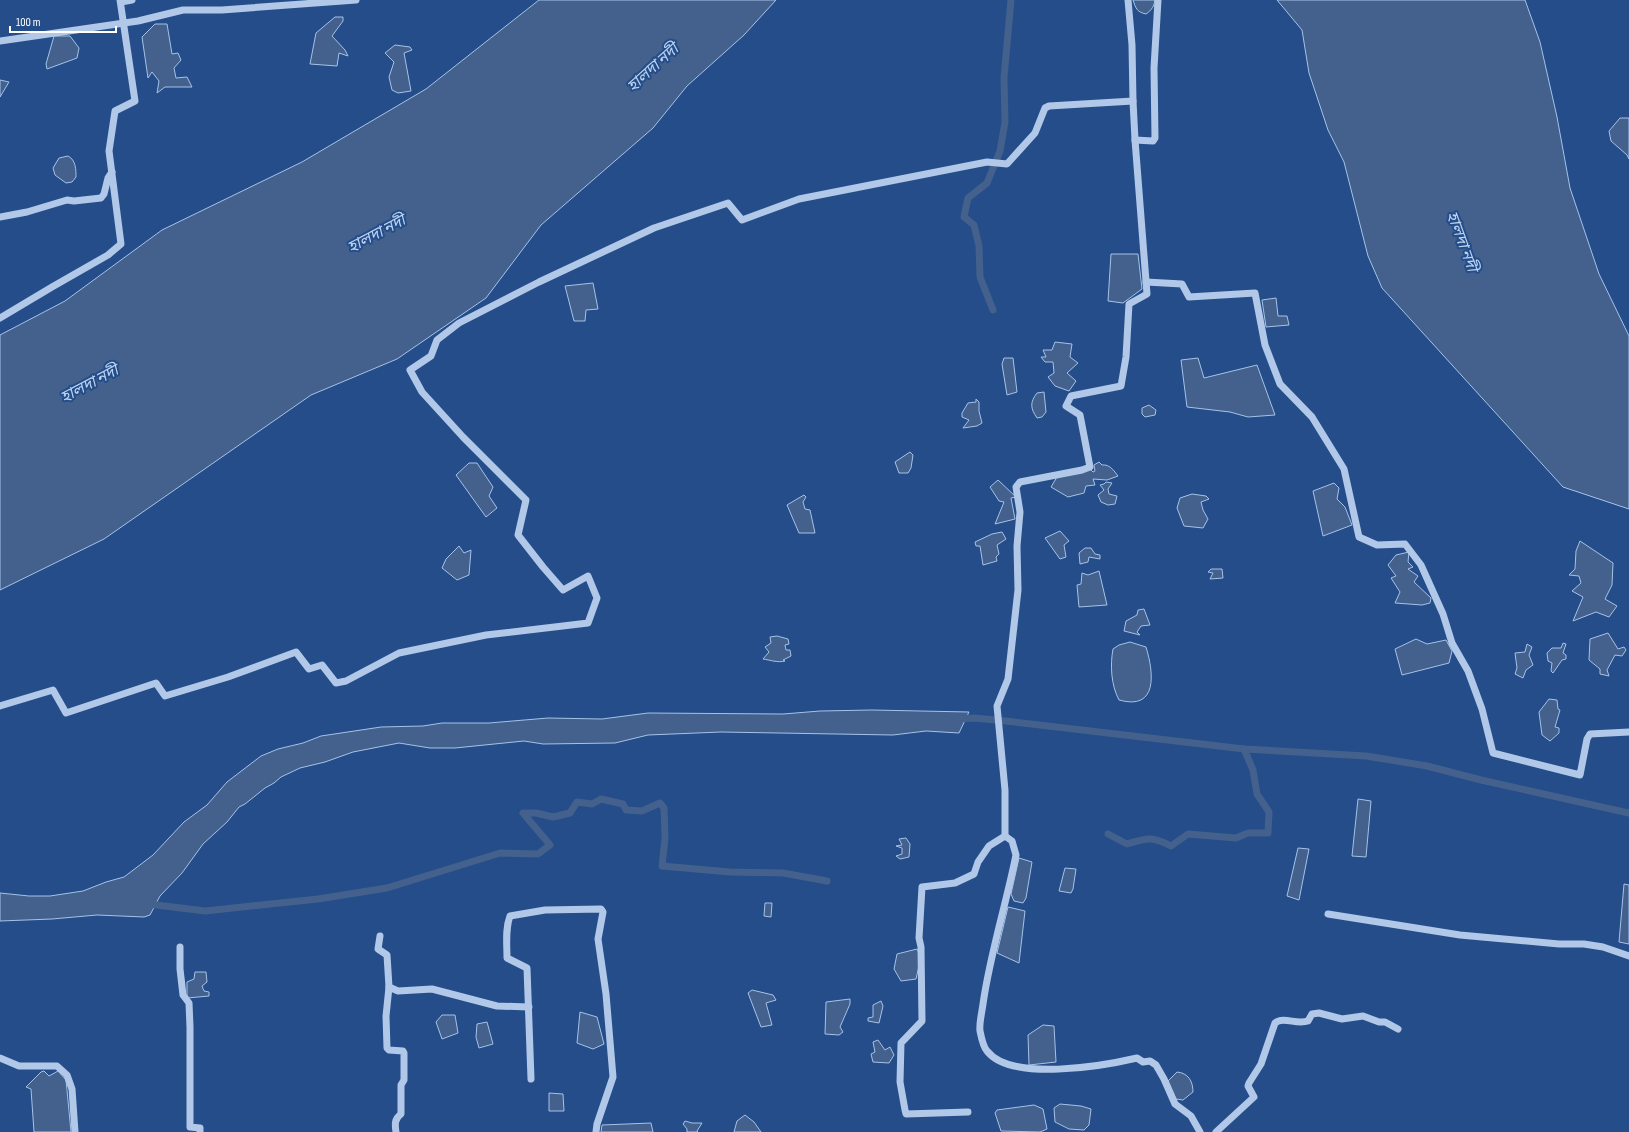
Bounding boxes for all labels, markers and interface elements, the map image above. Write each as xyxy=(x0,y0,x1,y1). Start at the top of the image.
scale bar xyxy=(10,8,116,34)
text: 100 m xyxy=(16,15,41,30)
water label: হালদা নদী xyxy=(623,37,685,96)
water label: হালদা নদী xyxy=(1442,208,1483,277)
water label: হালদা নদী xyxy=(344,209,411,257)
water label: হালদা নদী xyxy=(57,359,124,407)

